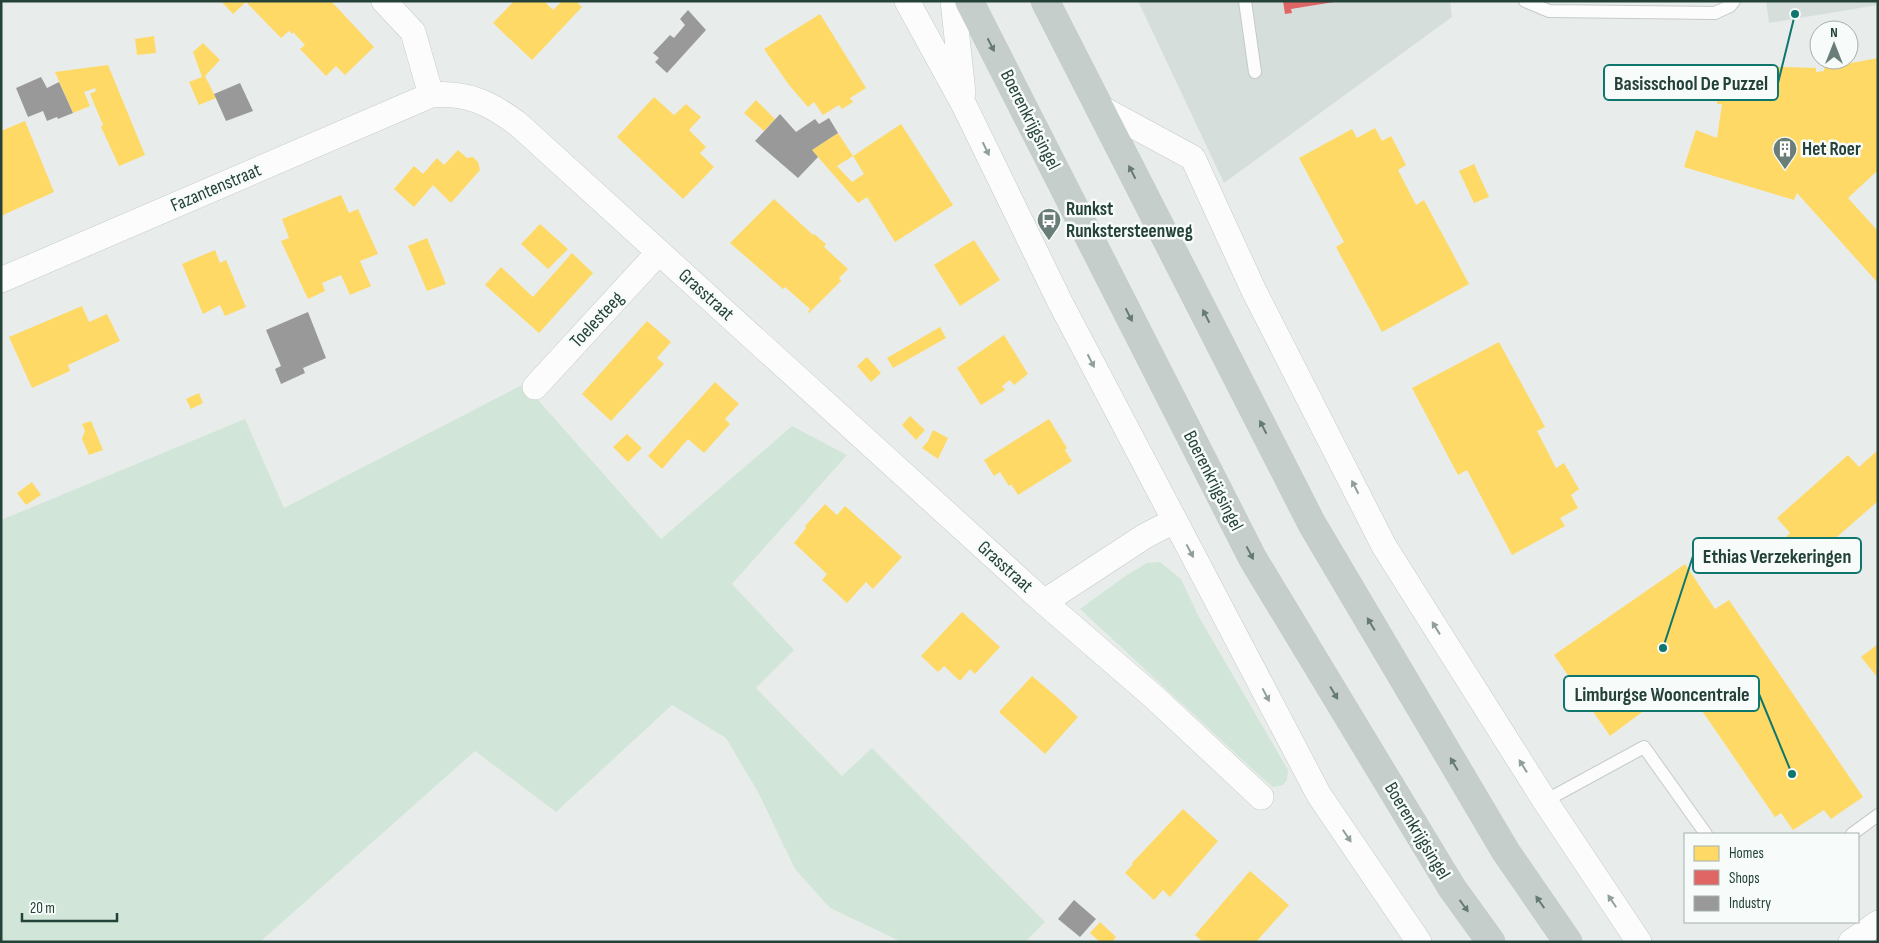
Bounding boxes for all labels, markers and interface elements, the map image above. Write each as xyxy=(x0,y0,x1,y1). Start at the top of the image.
north arrow xyxy=(1809,20,1859,70)
text: N xyxy=(1830,24,1838,41)
one-way arrow xyxy=(988,38,996,52)
callout: Basisschool De Puzzel xyxy=(1604,65,1778,100)
street label: Boerenkrijgsingel xyxy=(995,66,1065,174)
text: Basisschool De Puzzel xyxy=(1614,72,1768,96)
building icon: Het Roer xyxy=(1772,136,1798,170)
place label: Het Roer xyxy=(1802,138,1861,161)
one-way arrow xyxy=(982,142,990,156)
street label: Fazantenstraat xyxy=(167,159,265,217)
one-way arrow xyxy=(1128,164,1136,179)
place label: Runkst Runkstersteenweg xyxy=(1066,198,1193,243)
bus stop icon: Runkst Runkstersteenweg xyxy=(1036,207,1062,241)
street label: Grasstraat xyxy=(673,264,739,326)
street label: Toelesteeg xyxy=(565,287,629,353)
one-way arrow xyxy=(1125,308,1133,322)
one-way arrow xyxy=(1202,309,1210,324)
one-way arrow xyxy=(1087,353,1095,368)
one-way arrow xyxy=(1259,419,1267,434)
street label: Boerenkrijgsingel xyxy=(1178,427,1248,535)
one-way arrow xyxy=(1351,480,1359,495)
street label: Grasstraat xyxy=(972,536,1038,598)
callout: Ethias Verzekeringen xyxy=(1693,538,1861,573)
one-way arrow xyxy=(1186,544,1194,559)
text: Ethias Verzekeringen xyxy=(1703,545,1851,569)
one-way arrow xyxy=(1246,546,1254,561)
one-way arrow xyxy=(1367,618,1376,631)
one-way arrow xyxy=(1431,621,1441,635)
callout: Limburgse Wooncentrale xyxy=(1564,676,1759,711)
text: Limburgse Wooncentrale xyxy=(1574,683,1750,707)
one-way arrow xyxy=(1329,686,1338,699)
one-way arrow xyxy=(1262,688,1270,702)
one-way arrow xyxy=(1449,757,1458,771)
one-way arrow xyxy=(1518,759,1527,772)
street label: Boerenkrijgsingel xyxy=(1379,778,1455,884)
one-way arrow xyxy=(1342,829,1352,843)
legend xyxy=(1684,833,1859,923)
text: Homes xyxy=(1729,844,1764,863)
text: Shops xyxy=(1729,869,1760,888)
scale bar xyxy=(22,890,118,922)
text: Industry xyxy=(1729,894,1771,913)
one-way arrow xyxy=(1535,895,1545,908)
one-way arrow xyxy=(1607,895,1617,908)
text: 20 m xyxy=(30,899,55,918)
one-way arrow xyxy=(1459,899,1470,912)

